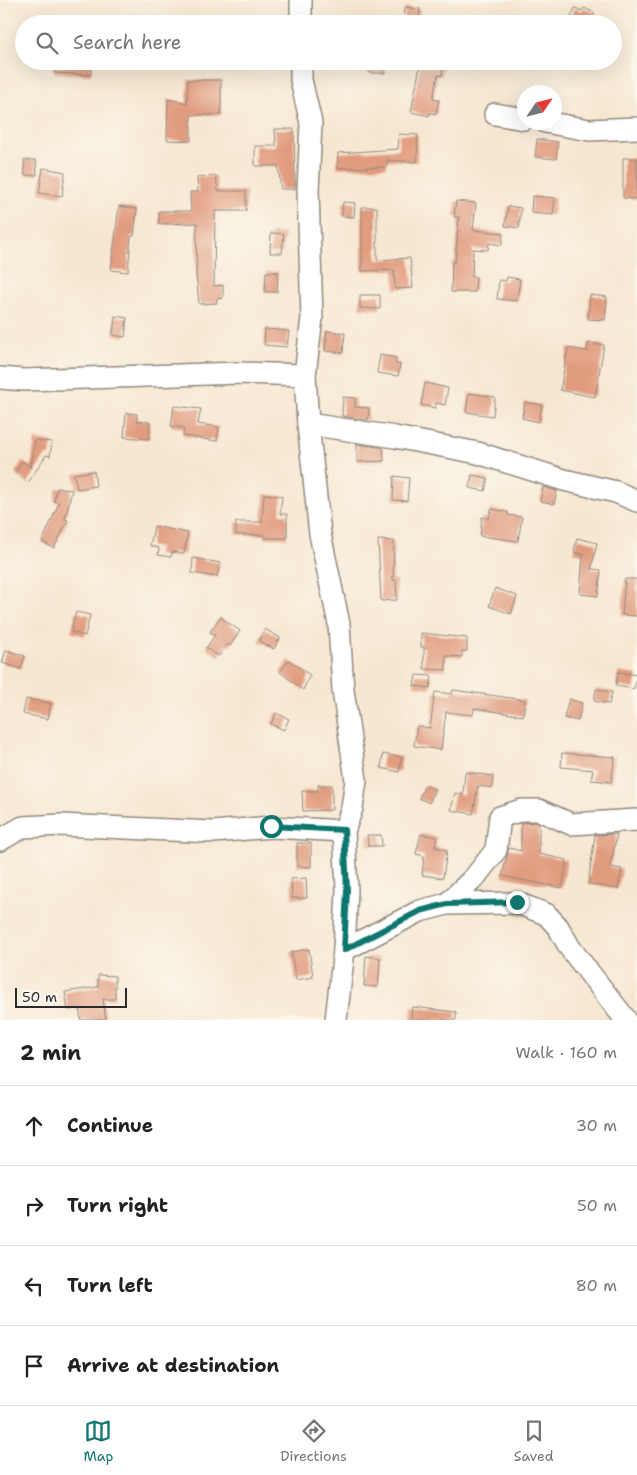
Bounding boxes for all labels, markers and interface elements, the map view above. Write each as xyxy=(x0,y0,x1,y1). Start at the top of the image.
search box xyxy=(15,15,622,70)
icon: search xyxy=(33,29,61,57)
text: Search here xyxy=(73,30,182,55)
north arrow xyxy=(517,85,562,130)
route start xyxy=(260,815,283,838)
route end xyxy=(506,891,529,914)
scale bar xyxy=(15,985,128,1008)
text: 50 m xyxy=(22,988,57,1006)
text: 2 min xyxy=(20,1039,81,1067)
text: Walk · 160 m xyxy=(516,1042,617,1063)
icon: ahead xyxy=(20,1112,48,1140)
text: Continue xyxy=(67,1113,153,1138)
text: 30 m xyxy=(576,1115,617,1136)
icon: right xyxy=(20,1192,48,1220)
text: Turn right xyxy=(67,1193,168,1218)
text: 50 m xyxy=(577,1195,617,1216)
icon: left xyxy=(20,1272,48,1300)
text: Turn left xyxy=(67,1273,153,1298)
text: 80 m xyxy=(576,1275,617,1296)
icon: arrive xyxy=(20,1352,48,1380)
text: Arrive at destination xyxy=(67,1353,279,1378)
tab: Map xyxy=(83,1417,113,1465)
tab: Directions xyxy=(280,1417,347,1465)
tab: Saved xyxy=(514,1417,554,1465)

